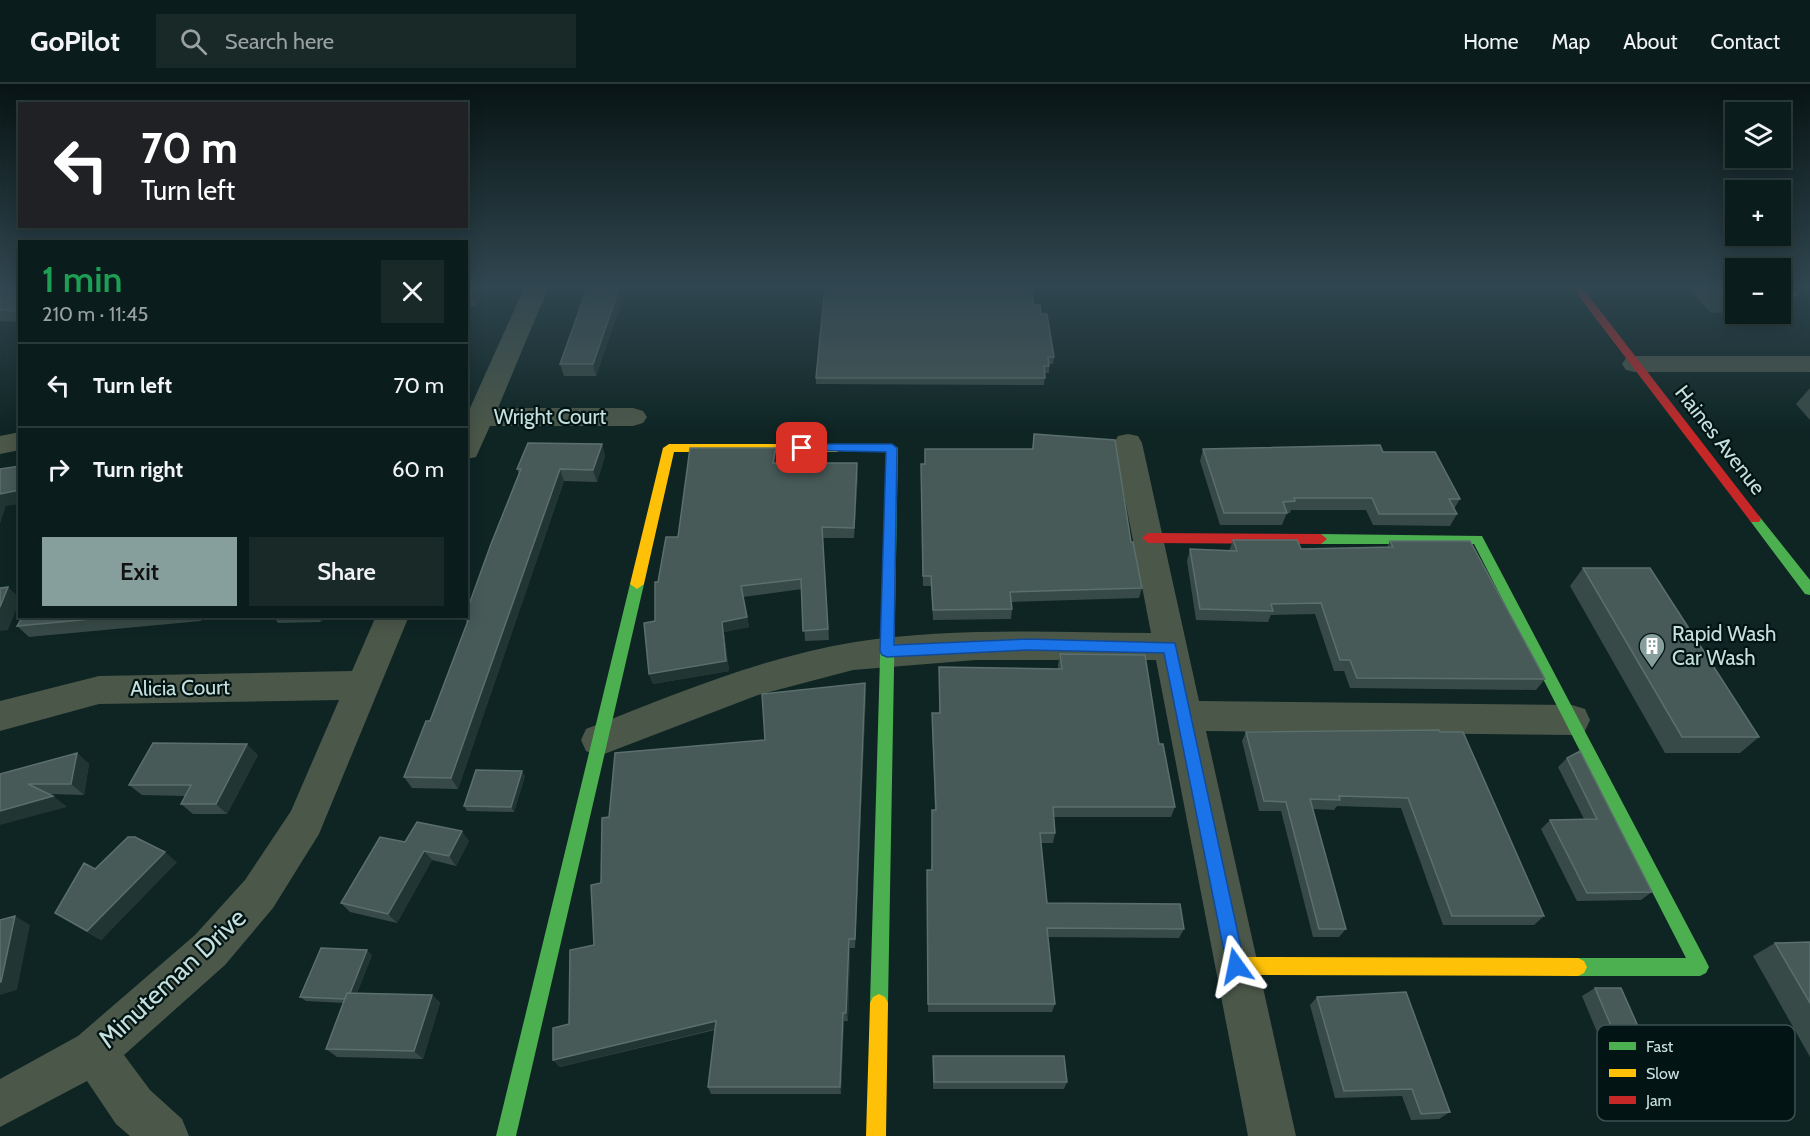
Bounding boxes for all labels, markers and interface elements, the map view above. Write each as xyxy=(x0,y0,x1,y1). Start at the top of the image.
search box xyxy=(156,14,576,68)
text: GoPilot xyxy=(30,24,120,58)
icon: search xyxy=(177,25,210,58)
text: Search here xyxy=(225,28,334,55)
text: Home xyxy=(1463,29,1519,54)
text: Map xyxy=(1552,29,1590,54)
text: About xyxy=(1623,29,1677,54)
text: Contact xyxy=(1710,29,1780,54)
map controls xyxy=(1725,102,1791,324)
button: layers xyxy=(1725,102,1791,168)
text: 70 m xyxy=(141,122,238,174)
icon: left xyxy=(42,126,120,204)
text: Turn left xyxy=(141,174,235,207)
button: + xyxy=(1725,180,1791,246)
text: 1 min xyxy=(42,257,122,301)
button: − xyxy=(1725,258,1791,324)
button: close xyxy=(381,260,444,323)
text: 210 m · 11:45 xyxy=(42,302,148,326)
icon: left xyxy=(42,369,75,402)
text: Turn left xyxy=(93,372,172,399)
text: 70 m xyxy=(394,372,444,399)
street label: Haines Avenue xyxy=(1670,380,1771,499)
street label: Wright Court xyxy=(494,404,606,429)
pin xyxy=(776,422,827,473)
icon: arrive xyxy=(785,431,818,464)
icon: right xyxy=(42,453,75,486)
text: Turn right xyxy=(93,456,183,483)
text: 60 m xyxy=(392,456,444,483)
button: Exit xyxy=(42,537,237,606)
button: Share xyxy=(249,537,444,606)
place label: Rapid Wash Car Wash xyxy=(1672,621,1776,670)
building icon: Rapid Wash Car Wash xyxy=(1637,631,1667,669)
street label: Alicia Court xyxy=(130,674,230,701)
street label: Minuteman Drive xyxy=(91,901,253,1055)
position arrow xyxy=(1204,934,1268,998)
legend xyxy=(1597,1025,1795,1121)
text: Fast xyxy=(1646,1037,1674,1056)
text: Slow xyxy=(1646,1064,1680,1083)
text: Jam xyxy=(1645,1091,1672,1110)

